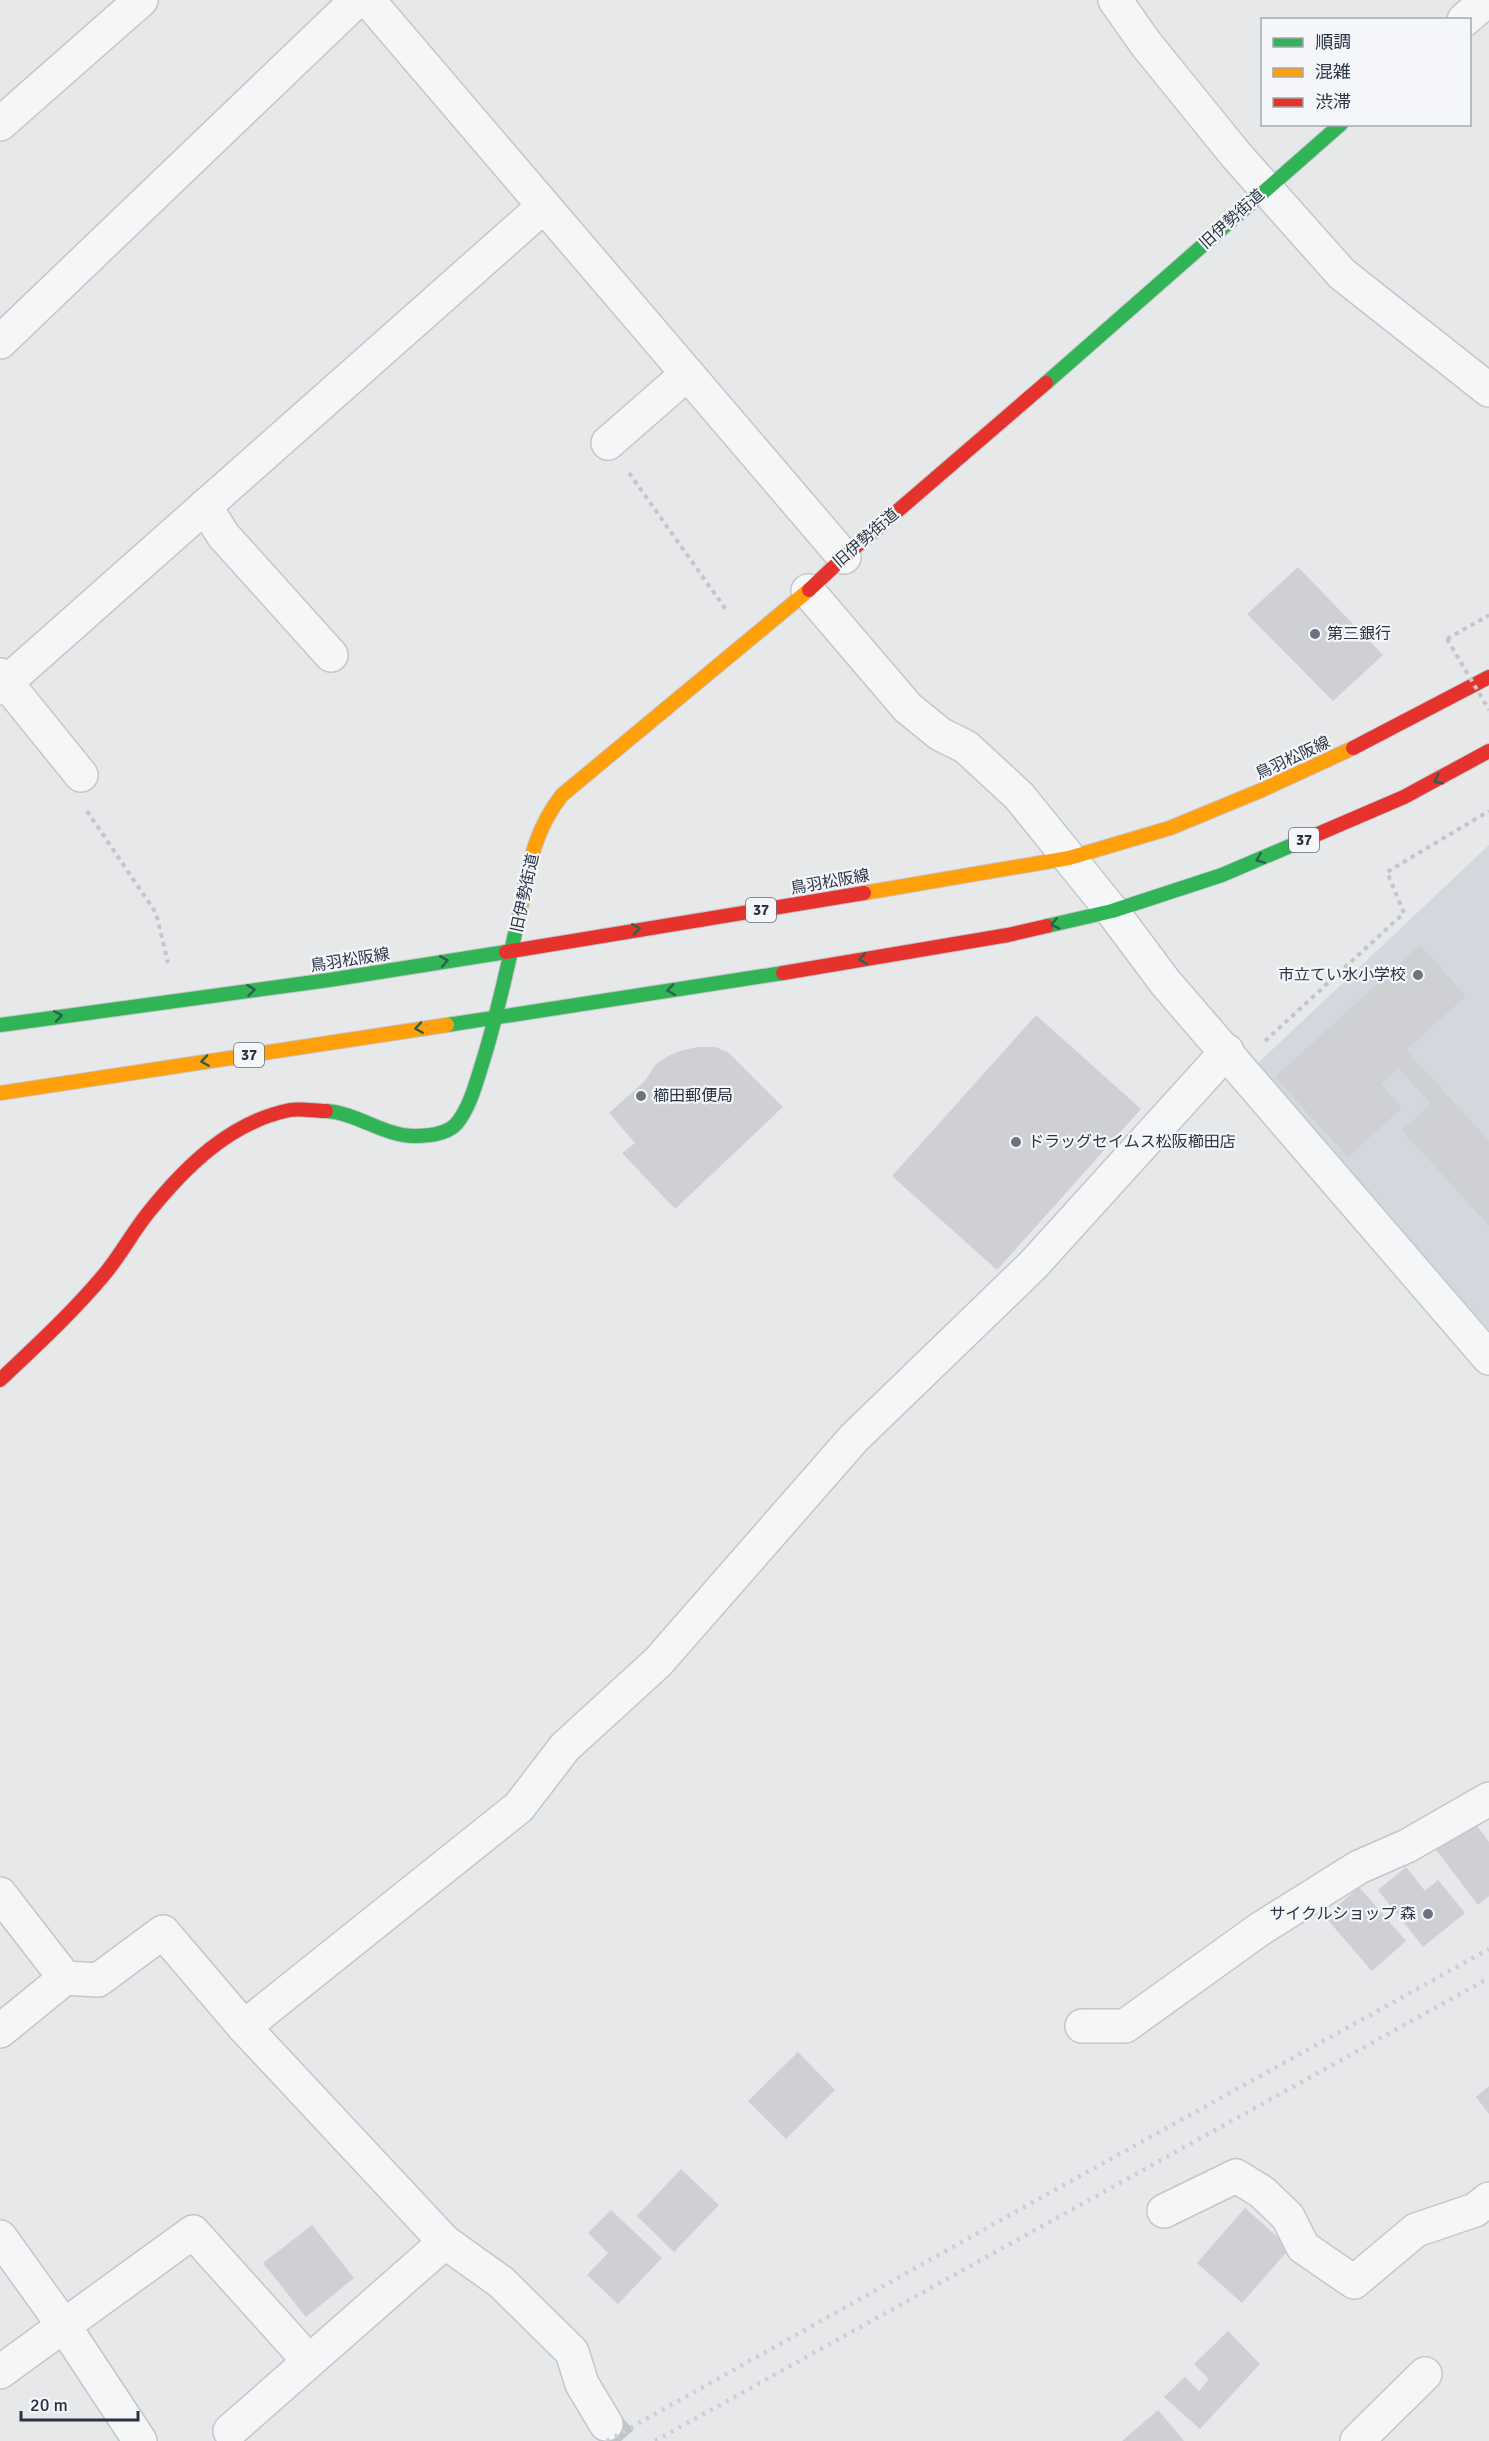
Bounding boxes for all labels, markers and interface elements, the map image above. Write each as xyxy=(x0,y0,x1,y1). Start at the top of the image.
legend xyxy=(1261,18,1471,126)
text: 順調 xyxy=(1315,31,1351,53)
text: 混雑 xyxy=(1315,61,1351,83)
text: 渋滞 xyxy=(1315,91,1351,113)
street label: 旧伊勢街道 xyxy=(1196,185,1268,253)
street label: 旧伊勢街道 xyxy=(829,504,903,572)
place label: 第三銀行 xyxy=(1327,624,1391,644)
marker: 第三銀行 xyxy=(1308,627,1322,641)
street label: 鳥羽松阪線 xyxy=(1253,732,1333,784)
one-way arrow xyxy=(1433,772,1444,784)
road number: 37 xyxy=(1289,828,1319,852)
street label: 旧伊勢街道 xyxy=(507,852,543,934)
one-way arrow xyxy=(1255,852,1266,864)
street label: 鳥羽松阪線 xyxy=(789,865,871,899)
road number: 37 xyxy=(746,898,776,922)
one-way arrow xyxy=(1050,917,1060,930)
one-way arrow xyxy=(632,924,641,936)
street label: 鳥羽松阪線 xyxy=(309,944,391,976)
one-way arrow xyxy=(858,953,868,965)
one-way arrow xyxy=(439,955,449,968)
place label: 市立てい水小学校 xyxy=(1278,965,1406,985)
marker: 市立てい水小学校 xyxy=(1411,968,1425,982)
one-way arrow xyxy=(666,984,675,996)
one-way arrow xyxy=(247,985,256,997)
one-way arrow xyxy=(53,1011,62,1023)
one-way arrow xyxy=(414,1022,423,1034)
road number: 37 xyxy=(234,1043,264,1067)
one-way arrow xyxy=(201,1055,210,1067)
place label: 櫛田郵便局 xyxy=(653,1086,733,1106)
marker: 櫛田郵便局 xyxy=(634,1089,648,1103)
place label: ドラッグセイムス松阪櫛田店 xyxy=(1028,1132,1236,1152)
marker: ドラッグセイムス松阪櫛田店 xyxy=(1009,1135,1023,1149)
place label: サイクルショップ 森 xyxy=(1269,1904,1416,1924)
marker: サイクルショップ 森 xyxy=(1421,1907,1435,1921)
scale bar xyxy=(21,2384,138,2422)
text: 20 m xyxy=(30,2394,68,2416)

